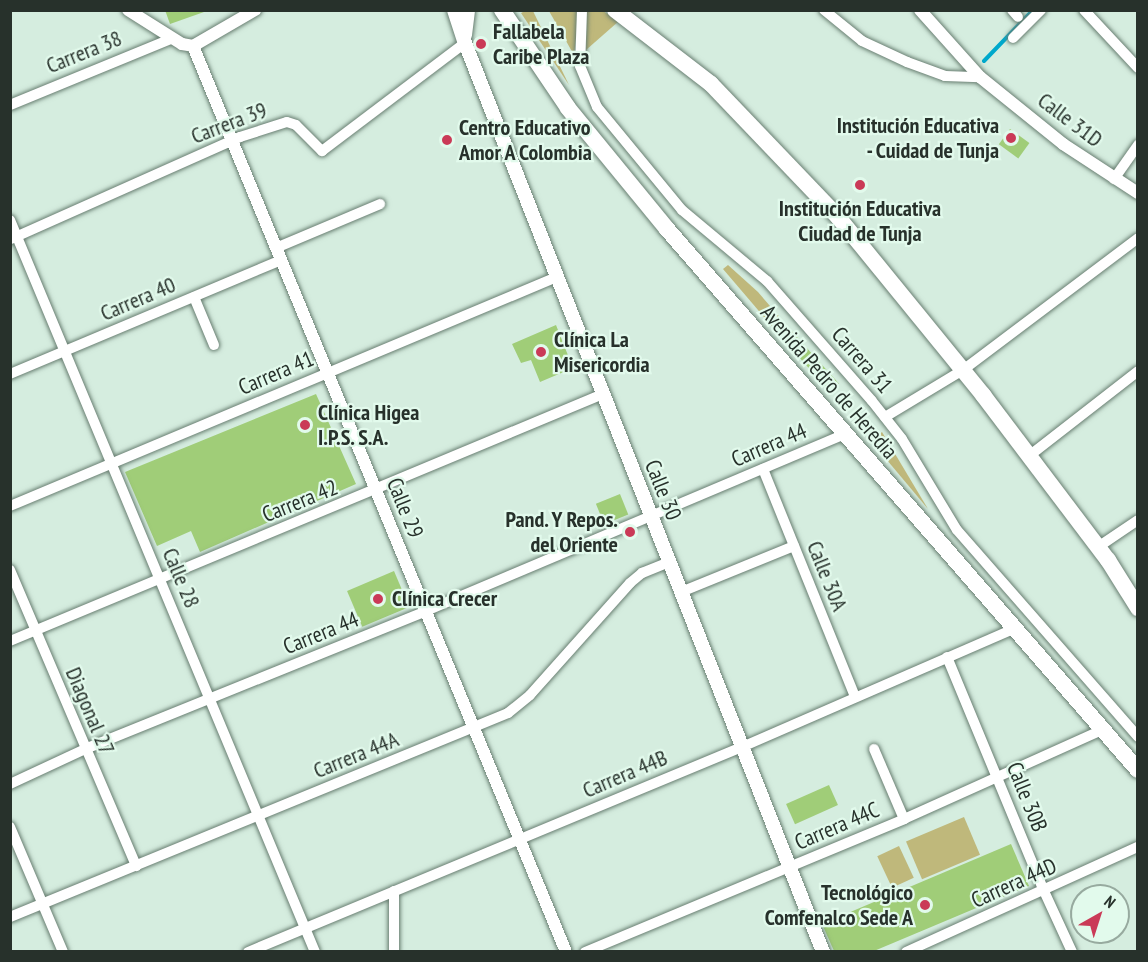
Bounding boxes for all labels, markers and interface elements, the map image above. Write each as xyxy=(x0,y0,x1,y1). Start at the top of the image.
place label: Fallabela Caribe Plaza xyxy=(493,18,589,70)
street label: Carrera 38 xyxy=(42,25,126,79)
marker: Fallabela Caribe Plaza xyxy=(474,37,488,51)
street label: Calle 31D xyxy=(1033,87,1107,153)
street label: Carrera 39 xyxy=(187,97,271,149)
place label: Institución Educativa - Cuidad de Tunja xyxy=(837,112,999,164)
place label: Centro Educativo Amor A Colombia xyxy=(459,114,594,166)
marker: Institución Educativa - Cuidad de Tunja xyxy=(1004,131,1018,145)
marker: Centro Educativo Amor A Colombia xyxy=(440,133,454,147)
marker: Institución Educativa Ciudad de Tunja xyxy=(853,178,867,192)
place label: Institución Educativa Ciudad de Tunja xyxy=(779,195,941,246)
street label: Carrera 40 xyxy=(96,271,180,327)
street label: Avenida Pedro de Heredia xyxy=(755,300,903,464)
street label: Carrera 31 xyxy=(826,322,898,398)
place label: Clínica La Misericordia xyxy=(554,326,650,378)
marker: Clínica La Misericordia xyxy=(532,343,550,361)
street label: Carrera 41 xyxy=(234,345,318,401)
place label: Clínica Higea I.P.S. S.A. xyxy=(318,399,419,451)
marker: Clínica Higea I.P.S. S.A. xyxy=(296,416,314,434)
street label: Carrera 44 xyxy=(727,417,811,473)
street label: Calle 30 xyxy=(639,456,687,524)
street label: Carrera 42 xyxy=(258,474,342,528)
street label: Calle 29 xyxy=(381,474,429,542)
place label: Pand. Y Repos. del Oriente xyxy=(503,506,618,558)
marker: Pand. Y Repos. del Oriente xyxy=(623,525,637,539)
street label: Calle 30A xyxy=(801,537,853,615)
street label: Calle 28 xyxy=(157,544,205,612)
place label: Clínica Crecer xyxy=(392,586,497,612)
marker: Clínica Crecer xyxy=(369,590,387,608)
street label: Carrera 44 xyxy=(279,606,363,660)
street label: Diagonal 27 xyxy=(60,663,120,759)
street label: Carrera 44A xyxy=(310,726,402,784)
street label: Carrera 44B xyxy=(579,744,671,804)
street label: Calle 30B xyxy=(1001,758,1053,836)
street label: Carrera 44C xyxy=(791,796,883,856)
street label: Carrera 44D xyxy=(967,853,1061,913)
place label: Tecnológico Comfenalco Sede A xyxy=(764,879,913,930)
north arrow xyxy=(1070,884,1130,944)
text: N xyxy=(1100,891,1120,912)
marker: Tecnológico Comfenalco Sede A xyxy=(918,898,932,912)

